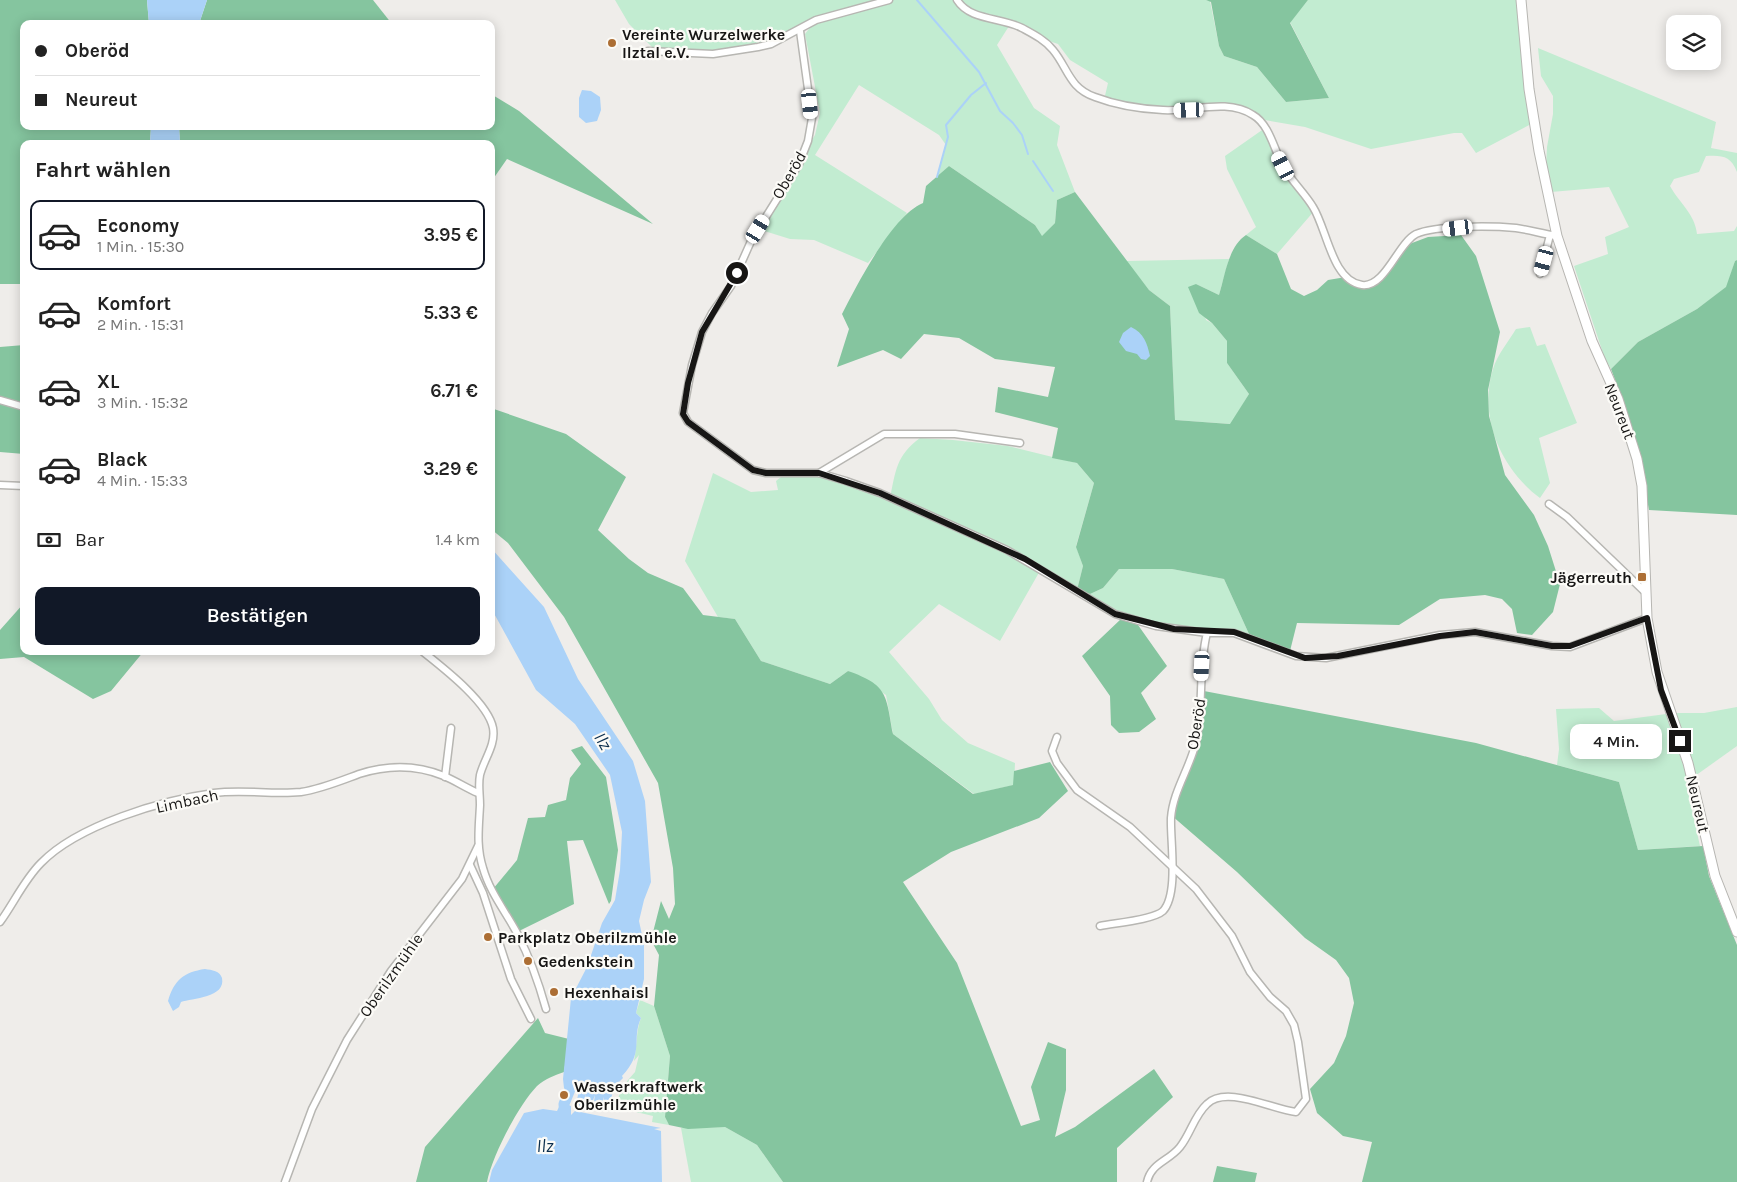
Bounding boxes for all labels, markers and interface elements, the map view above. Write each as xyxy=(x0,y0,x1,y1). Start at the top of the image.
map controls xyxy=(1666,15,1721,70)
button: layers xyxy=(1666,15,1721,70)
place label: Vereinte Wurzelwerke Ilztal e.V. xyxy=(622,25,785,62)
marker: Vereinte Wurzelwerke Ilztal e.V. xyxy=(606,37,618,49)
text: Oberöd xyxy=(65,40,130,62)
car xyxy=(800,88,819,120)
text: Neureut xyxy=(65,89,138,111)
car xyxy=(1173,102,1204,118)
street label: Oberöd xyxy=(768,148,810,202)
car xyxy=(1269,149,1296,183)
text: Fahrt wählen xyxy=(35,157,171,183)
car xyxy=(743,212,772,246)
icon: car xyxy=(37,213,82,258)
text: Economy xyxy=(97,215,179,237)
car xyxy=(1442,219,1473,237)
text: 3.95 € xyxy=(423,224,478,246)
text: 1 Min. · 15:30 xyxy=(97,237,184,256)
car xyxy=(1532,245,1555,277)
route start xyxy=(726,262,748,284)
icon: car xyxy=(37,291,82,336)
text: Komfort xyxy=(97,293,171,315)
text: 5.33 € xyxy=(423,302,478,324)
text: 2 Min. · 15:31 xyxy=(97,315,184,334)
icon: car xyxy=(37,369,82,414)
text: XL xyxy=(97,371,119,393)
text: 6.71 € xyxy=(430,380,478,402)
street label: Neureut xyxy=(1601,380,1639,442)
text: 3 Min. · 15:32 xyxy=(97,393,188,412)
icon: car xyxy=(37,447,82,492)
text: Black xyxy=(97,449,148,471)
text: 3.29 € xyxy=(423,458,478,480)
text: 4 Min. · 15:33 xyxy=(97,471,188,490)
icon: cash xyxy=(35,526,63,554)
text: Bar xyxy=(75,529,104,551)
text: 1.4 km xyxy=(435,530,480,549)
place label: Jägerreuth xyxy=(1550,568,1632,587)
marker: Jägerreuth xyxy=(1636,571,1648,583)
button: Bestätigen xyxy=(35,587,480,645)
car xyxy=(1193,651,1210,681)
street label: Oberöd xyxy=(1183,697,1209,751)
callout: 4 Min. xyxy=(1570,724,1662,758)
water label: Ilz xyxy=(589,728,617,754)
route end xyxy=(1669,730,1691,752)
text: 4 Min. xyxy=(1593,732,1639,751)
street label: Neureut xyxy=(1682,773,1714,835)
street label: Limbach xyxy=(154,785,220,817)
place label: Parkplatz Oberilzmühle xyxy=(498,928,677,947)
street label: Oberilzmühle xyxy=(355,930,427,1020)
marker: Parkplatz Oberilzmühle xyxy=(482,931,494,943)
place label: Gedenkstein xyxy=(538,952,634,971)
marker: Gedenkstein xyxy=(522,955,534,967)
place label: Hexenhaisl xyxy=(564,983,649,1002)
marker: Hexenhaisl xyxy=(548,986,560,998)
place label: Wasserkraftwerk Oberilzmühle xyxy=(574,1077,704,1114)
marker: Wasserkraftwerk Oberilzmühle xyxy=(558,1089,570,1101)
water label: Ilz xyxy=(537,1135,554,1157)

